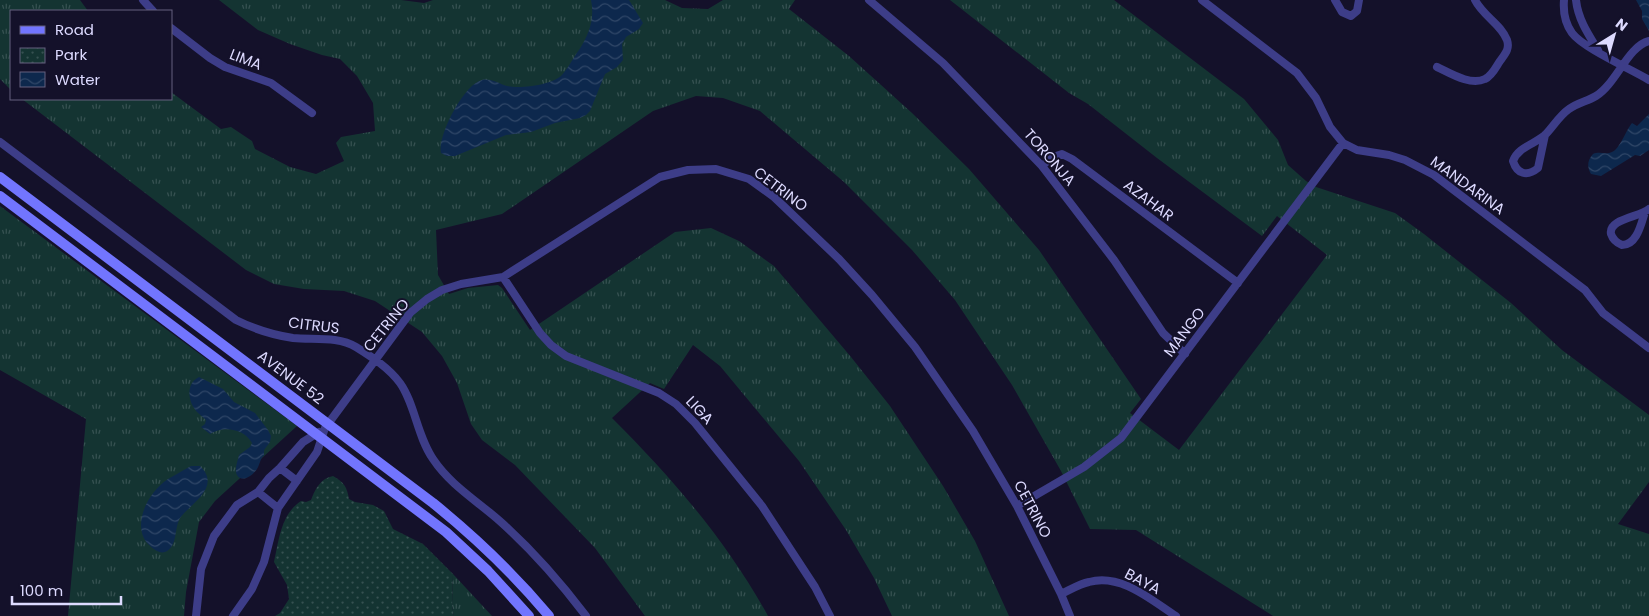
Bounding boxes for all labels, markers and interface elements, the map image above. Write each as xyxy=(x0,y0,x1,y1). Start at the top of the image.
legend xyxy=(10,10,172,100)
north arrow xyxy=(1589,10,1639,60)
text: N xyxy=(1612,13,1632,36)
text: Road xyxy=(55,19,94,40)
street label: LIMA xyxy=(227,43,265,75)
text: Park xyxy=(55,44,87,65)
text: Water xyxy=(55,69,101,90)
street label: TORONJA xyxy=(1019,124,1081,190)
street label: MANDARINA xyxy=(1426,151,1510,219)
street label: CETRINO xyxy=(750,162,812,216)
street label: AZAHAR xyxy=(1120,174,1178,226)
street label: CETRINO xyxy=(358,294,414,356)
street label: MANGO xyxy=(1158,303,1210,361)
street label: CITRUS xyxy=(287,311,341,339)
street label: AVENUE 52 xyxy=(253,345,329,409)
street label: LIGA xyxy=(681,391,719,429)
street label: CETRINO xyxy=(1009,476,1057,542)
street label: BAYA xyxy=(1121,563,1165,599)
scale bar xyxy=(12,574,121,606)
text: 100 m xyxy=(20,580,63,601)

